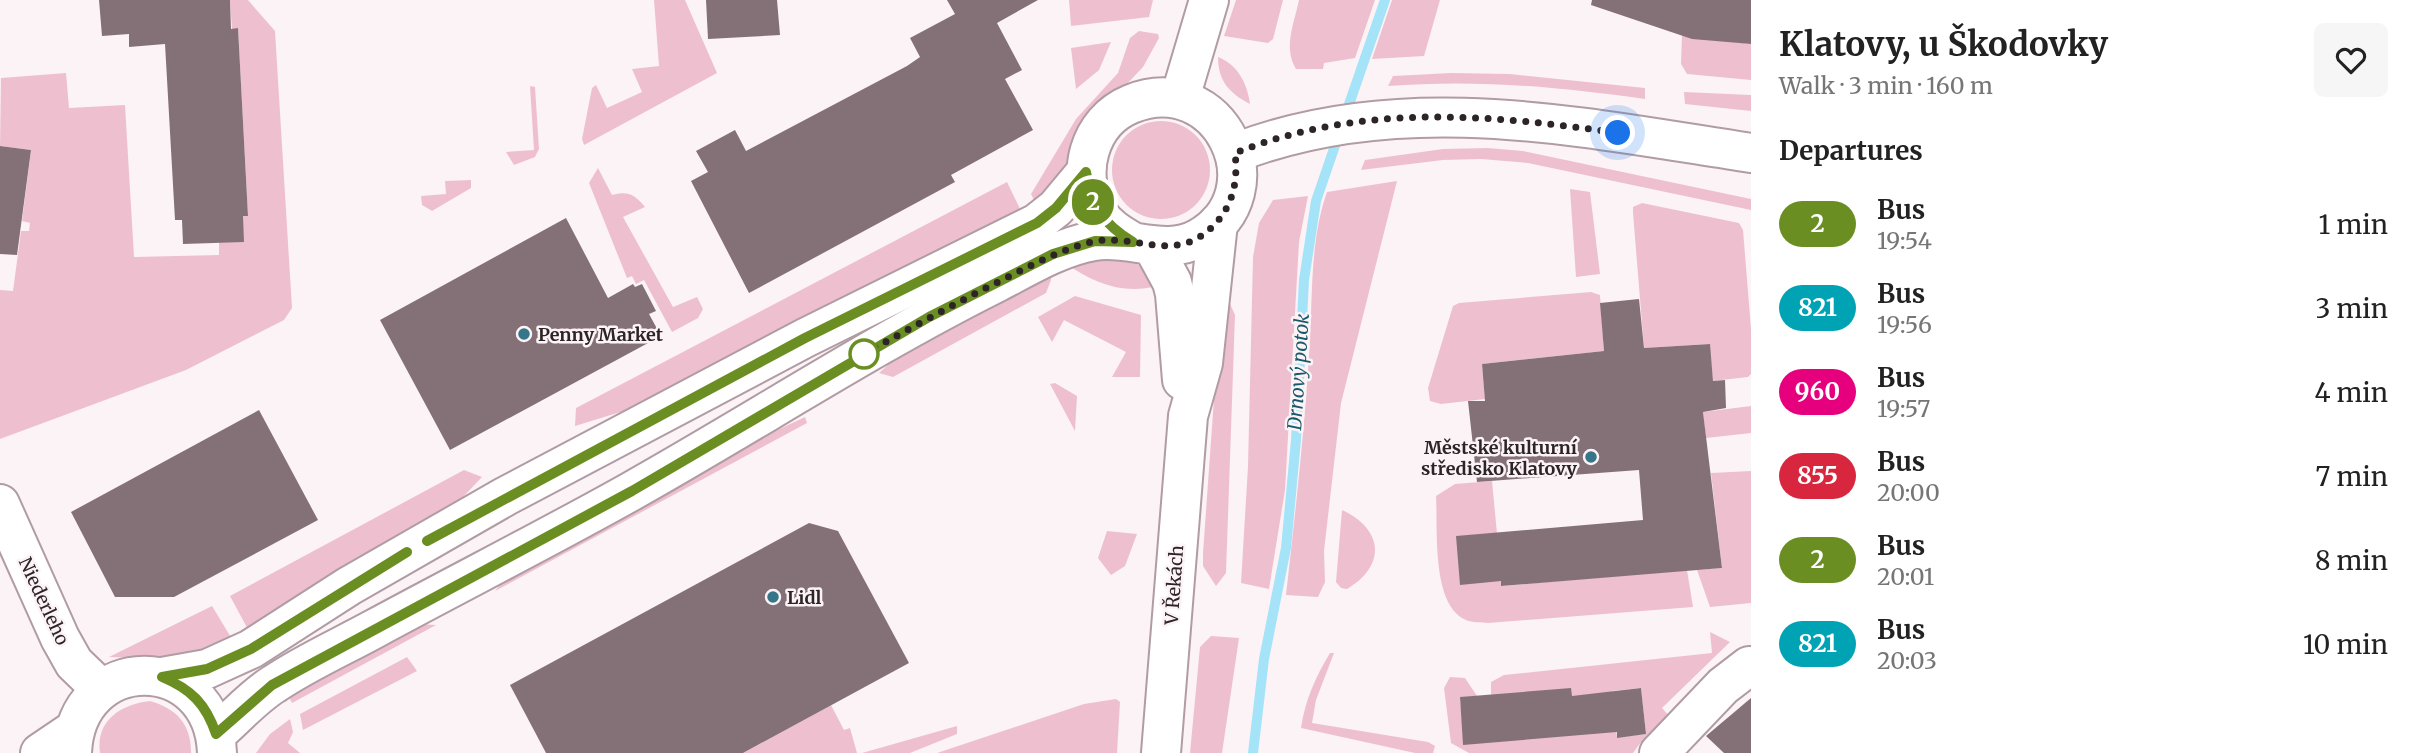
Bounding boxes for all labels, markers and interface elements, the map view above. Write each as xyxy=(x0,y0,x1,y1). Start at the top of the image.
button: heart xyxy=(2314,23,2388,97)
text: Klatovy, u Škodovky xyxy=(1779,24,2108,65)
text: Walk · 3 min · 160 m xyxy=(1779,71,1993,100)
your location xyxy=(1600,115,1635,150)
text: Departures xyxy=(1779,134,1923,167)
line badge: 2 xyxy=(1070,179,1116,225)
text: 2 xyxy=(1086,186,1100,217)
text: Bus xyxy=(1877,193,1925,226)
text: 2 xyxy=(1810,208,1825,239)
text: 1 min xyxy=(2319,208,2388,241)
text: 19:54 xyxy=(1877,226,1932,255)
text: Bus xyxy=(1877,277,1925,310)
text: 821 xyxy=(1798,292,1837,323)
text: 3 min xyxy=(2316,292,2388,325)
text: 19:56 xyxy=(1877,310,1932,339)
water label: Drnový potok xyxy=(1282,312,1314,432)
place label: Penny Market xyxy=(538,323,664,346)
marker: Penny Market xyxy=(516,326,532,342)
unlabelled marker xyxy=(849,339,879,369)
text: Bus xyxy=(1877,361,1925,394)
text: 960 xyxy=(1795,376,1840,407)
text: 4 min xyxy=(2314,376,2388,409)
text: 19:57 xyxy=(1877,394,1930,423)
place label: Městské kulturní středisko Klatovy xyxy=(1421,436,1578,480)
text: Bus xyxy=(1877,445,1925,478)
marker: Městské kulturní středisko Klatovy xyxy=(1583,449,1599,465)
text: 855 xyxy=(1797,460,1838,491)
text: 7 min xyxy=(2316,460,2388,493)
text: 20:00 xyxy=(1877,478,1940,507)
text: Bus xyxy=(1877,529,1925,562)
street label: V Řekách xyxy=(1160,544,1188,627)
text: 2 xyxy=(1810,544,1825,575)
text: 8 min xyxy=(2315,544,2388,577)
street label: Niederleho xyxy=(14,553,74,649)
text: 20:01 xyxy=(1877,562,1934,591)
place label: Lidl xyxy=(787,586,822,609)
marker: Lidl xyxy=(765,589,781,605)
text: Bus xyxy=(1877,613,1925,646)
text: 821 xyxy=(1798,628,1837,659)
text: 10 min xyxy=(2303,628,2388,661)
text: 20:03 xyxy=(1877,646,1937,675)

